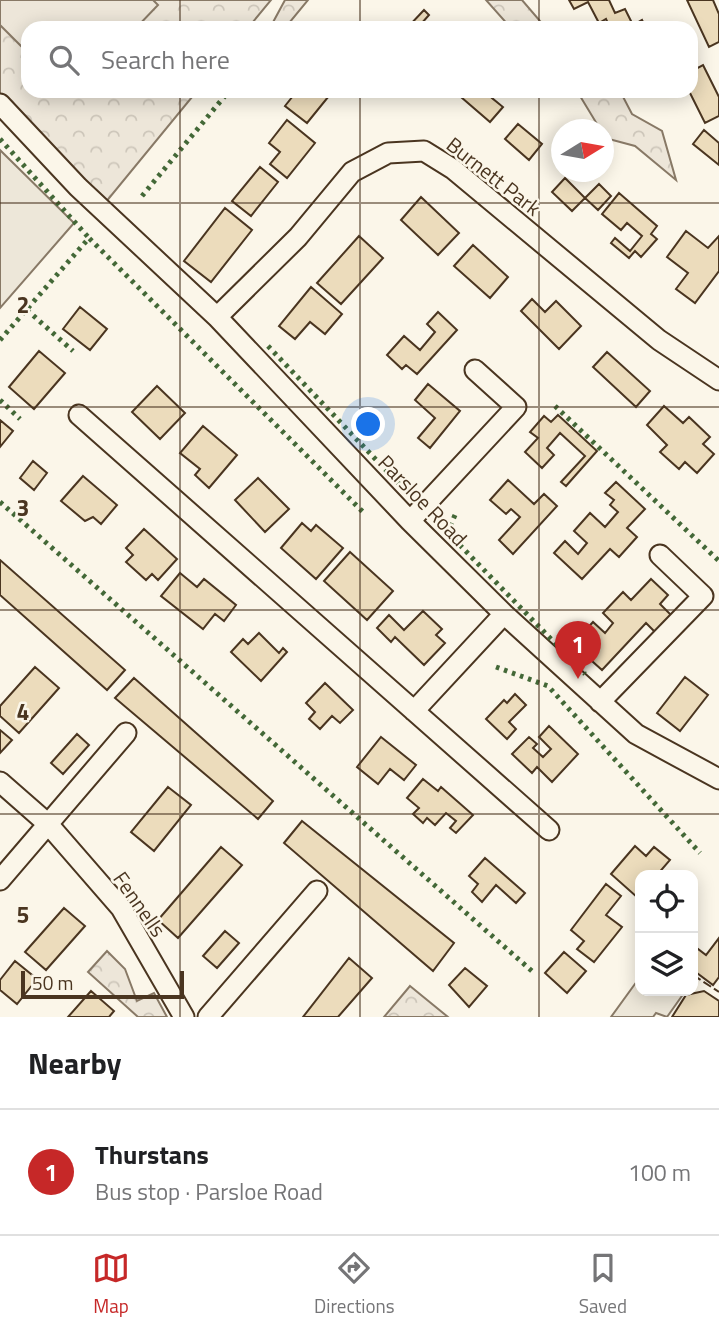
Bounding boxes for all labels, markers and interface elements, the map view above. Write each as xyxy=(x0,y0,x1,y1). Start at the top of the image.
search box xyxy=(21,21,698,98)
text: Search here xyxy=(101,40,230,79)
icon: search xyxy=(45,41,83,79)
north arrow xyxy=(551,119,614,182)
street label: Burnett Park xyxy=(440,129,548,223)
text: 2 xyxy=(17,287,29,322)
your location xyxy=(351,407,385,441)
street label: Parsloe Road xyxy=(371,447,475,553)
text: 3 xyxy=(17,490,29,525)
pin: 1 xyxy=(555,621,601,679)
text: 4 xyxy=(17,694,29,729)
street label: Fennells xyxy=(106,865,174,943)
map controls xyxy=(635,870,698,996)
button: locate xyxy=(635,870,698,933)
text: 5 xyxy=(17,897,29,932)
button: layers xyxy=(635,933,698,996)
scale bar xyxy=(21,968,184,1000)
text: 50 m xyxy=(32,968,73,997)
text: Nearby xyxy=(28,1040,121,1086)
text: Thurstans xyxy=(95,1135,209,1174)
text: 1 xyxy=(45,1155,57,1190)
text: 100 m xyxy=(628,1155,691,1190)
text: Bus stop · Parsloe Road xyxy=(95,1174,323,1209)
tab: Map xyxy=(92,1249,130,1320)
tab: Directions xyxy=(314,1249,395,1320)
tab: Saved xyxy=(579,1249,627,1320)

